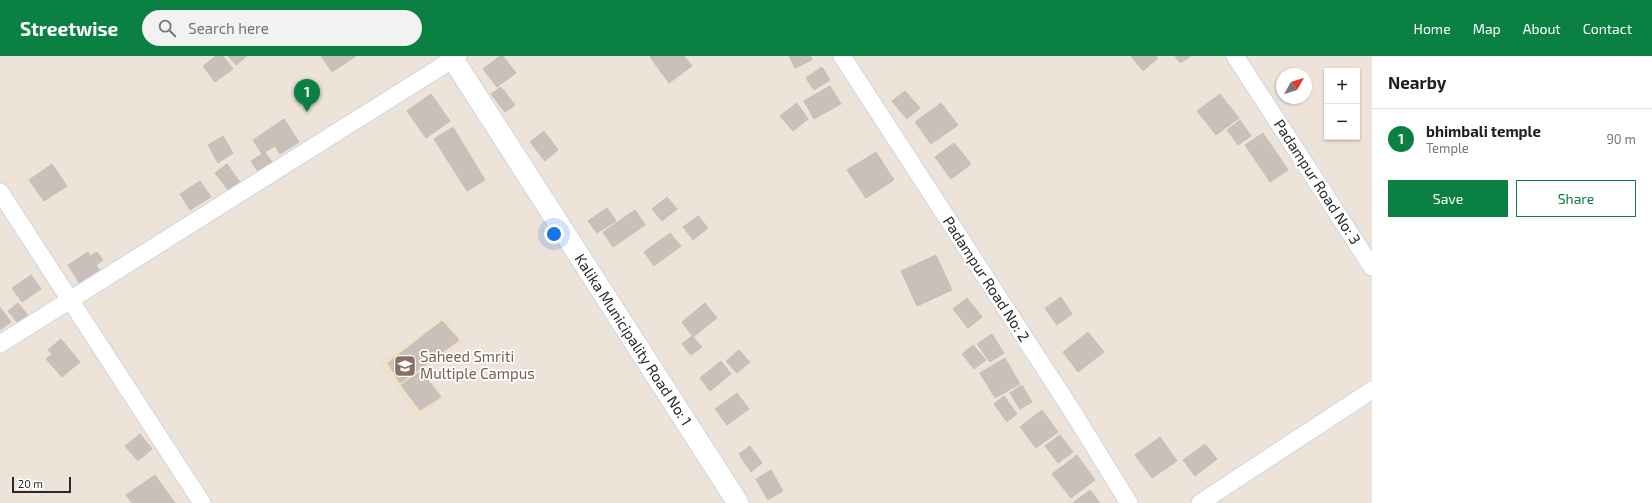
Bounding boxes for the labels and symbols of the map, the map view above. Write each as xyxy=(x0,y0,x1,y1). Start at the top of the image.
north arrow xyxy=(1276,68,1312,104)
pin: 1 xyxy=(294,79,320,112)
street label: Padampur Road No: 3 xyxy=(1271,116,1365,247)
street label: Padampur Road No: 2 xyxy=(940,213,1034,344)
your location xyxy=(544,224,564,244)
street label: Kalika Municipality Road No: 1 xyxy=(571,250,696,429)
place label: Saheed Smriti Multiple Campus xyxy=(420,347,535,382)
school or university icon: Saheed Smriti Multiple Campus xyxy=(392,353,418,379)
scale bar xyxy=(12,475,71,494)

